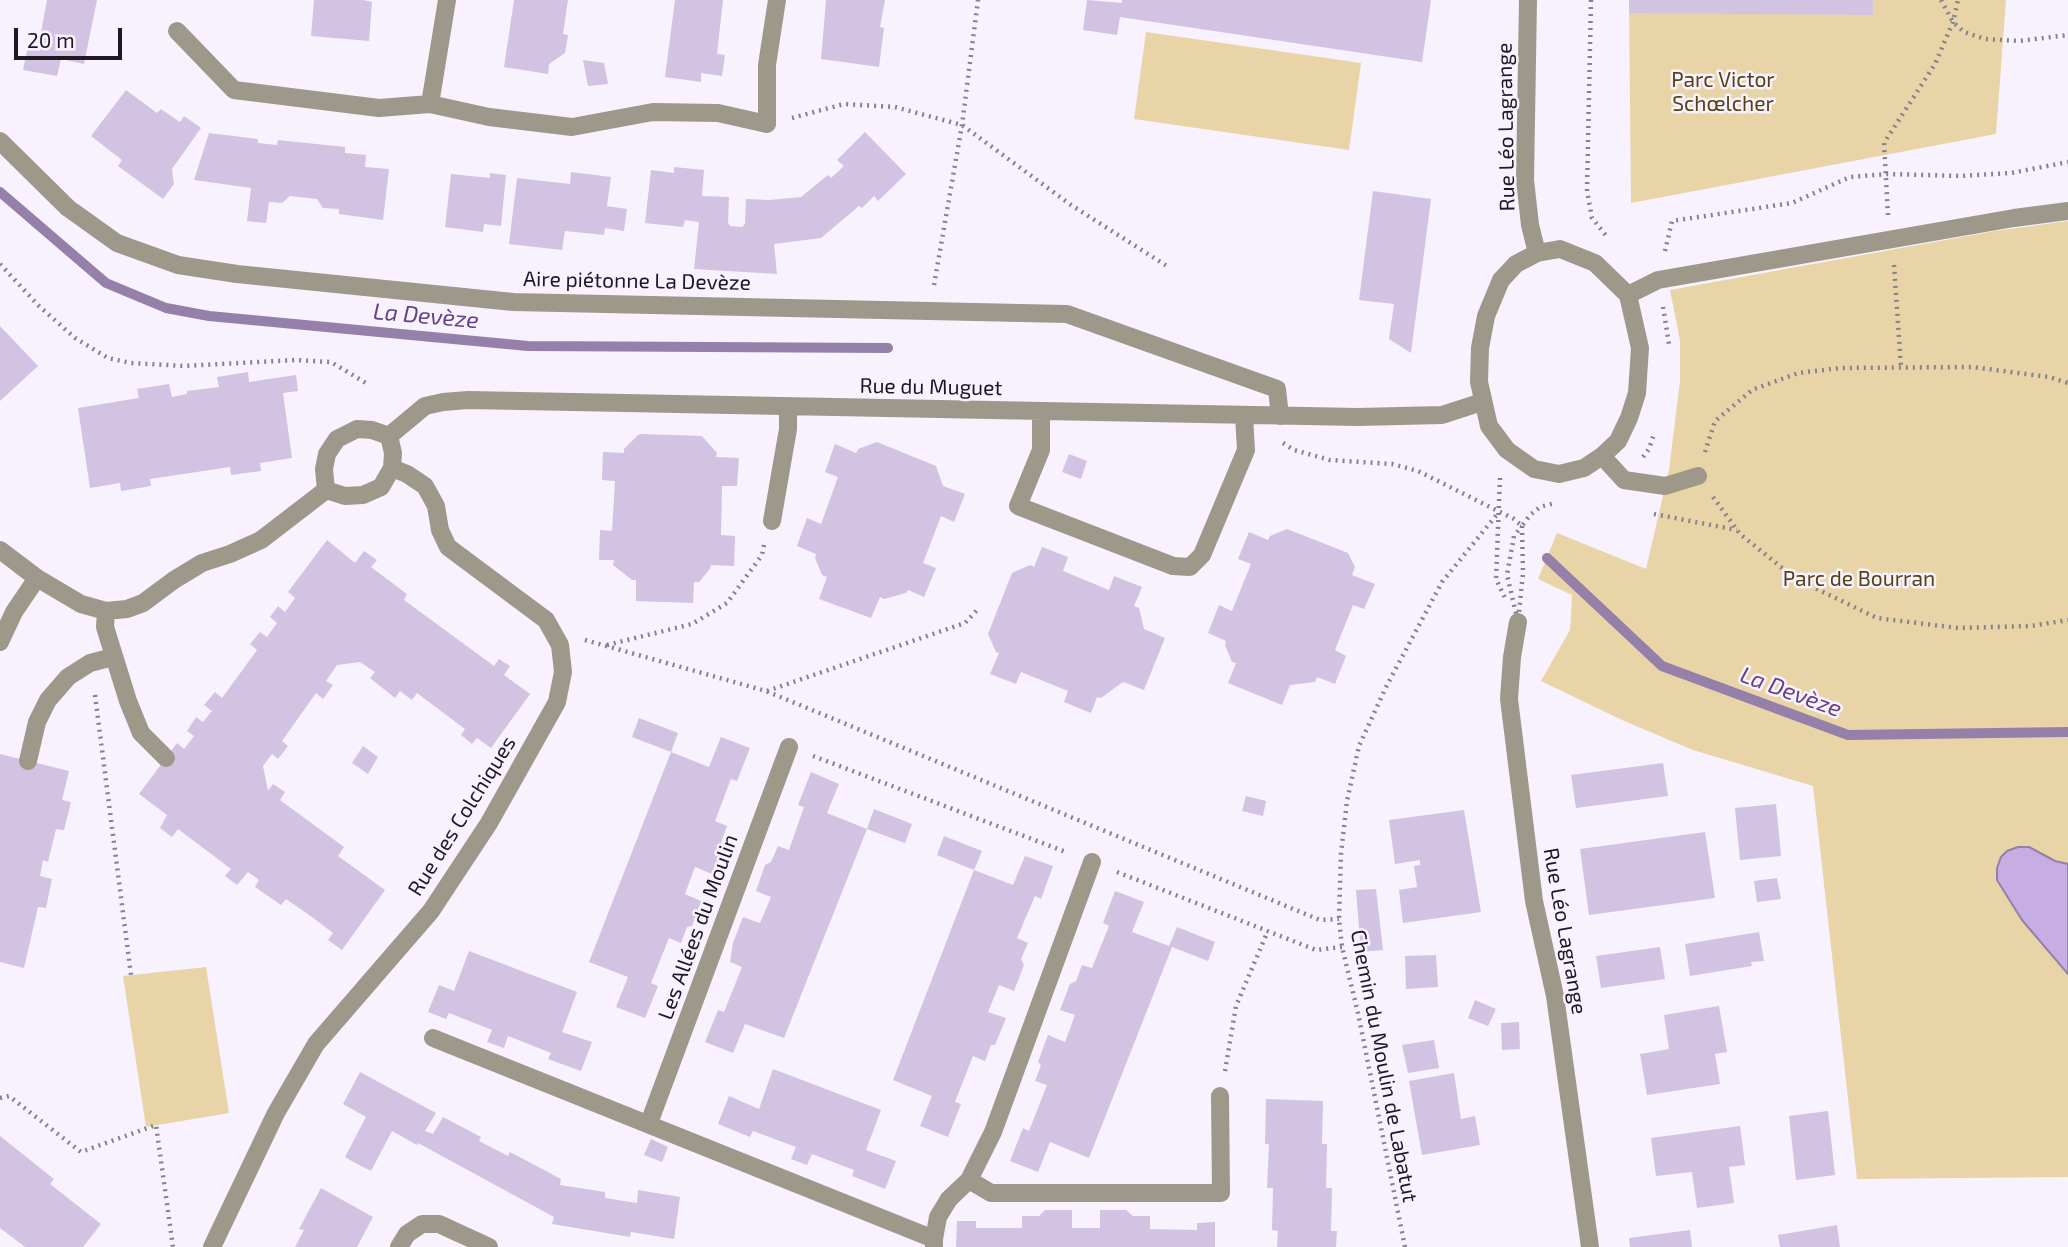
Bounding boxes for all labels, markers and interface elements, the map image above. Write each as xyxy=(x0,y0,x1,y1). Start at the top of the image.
scale bar xyxy=(18,14,126,58)
text: 20 m xyxy=(27,27,75,52)
street label: Rue Léo Lagrange xyxy=(1492,42,1520,212)
park label: Parc Victor Schœlcher xyxy=(1671,67,1775,117)
street label: Aire piétonne La Devèze xyxy=(523,266,751,296)
water label: La Devèze xyxy=(372,298,480,334)
street label: Rue du Muguet xyxy=(859,373,1003,401)
park label: Parc de Bourran xyxy=(1783,566,1935,592)
water label: La Devèze xyxy=(1736,661,1846,723)
street label: Rue des Colchiques xyxy=(403,732,521,900)
street label: Les Allées du Moulin xyxy=(653,831,743,1023)
street label: Rue Léo Lagrange xyxy=(1538,846,1592,1016)
street label: Chemin du Moulin de Labatut xyxy=(1345,928,1423,1204)

